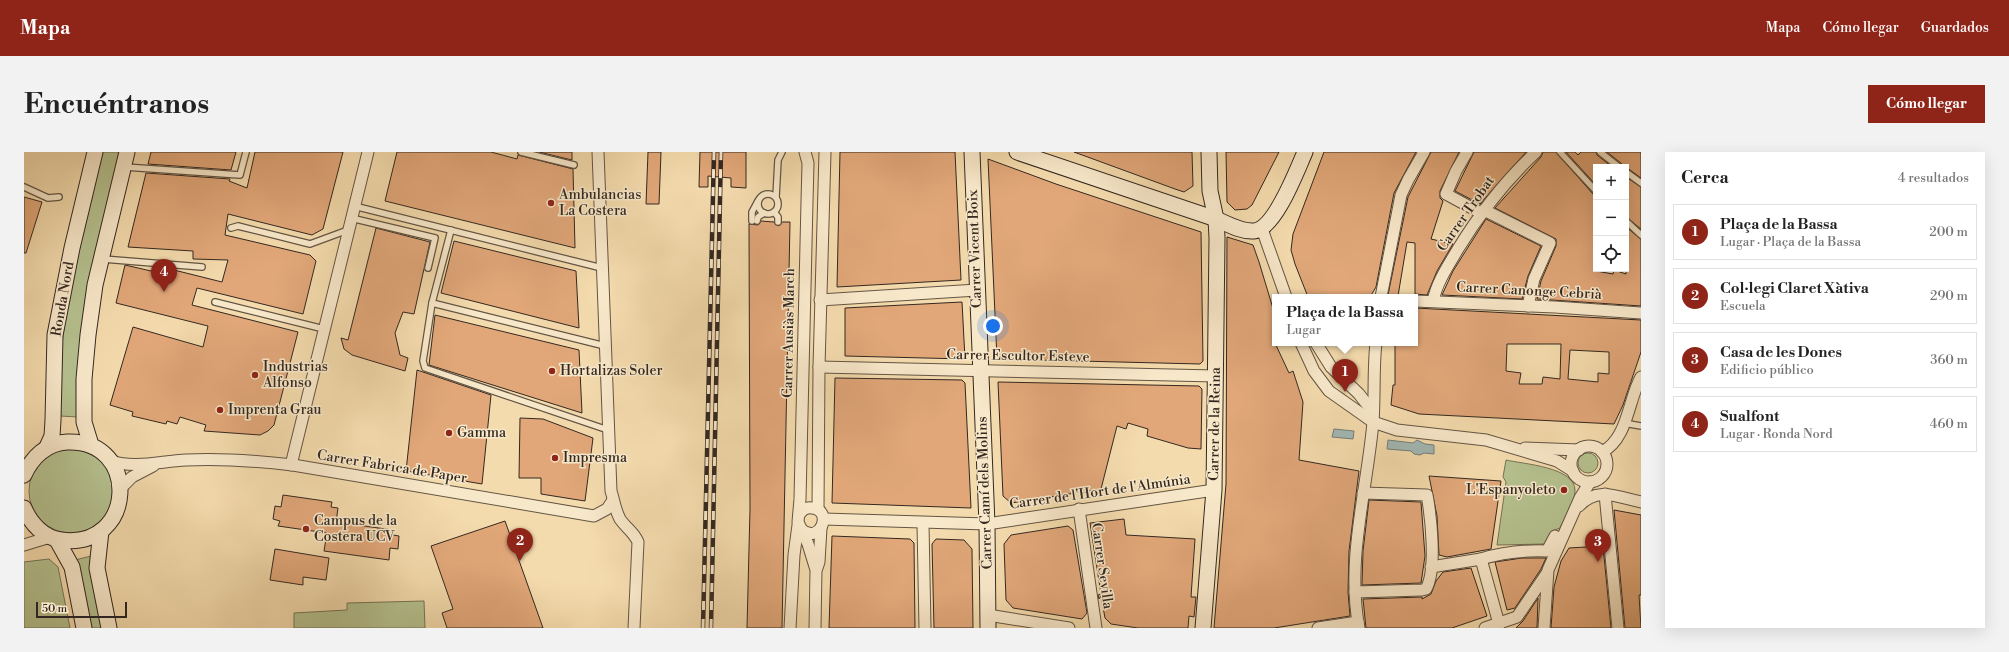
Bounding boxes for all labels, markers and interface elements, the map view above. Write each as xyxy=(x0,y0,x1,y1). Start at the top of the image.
text: Mapa xyxy=(20,16,70,40)
text: Mapa xyxy=(1766,19,1800,37)
text: Cómo llegar xyxy=(1822,19,1899,37)
text: Guardados xyxy=(1921,19,1989,37)
button: Cómo llegar xyxy=(1868,85,1985,123)
text: Encuéntranos xyxy=(24,87,209,122)
map controls xyxy=(1593,164,1629,272)
button: + xyxy=(1593,164,1629,200)
text: Cerca xyxy=(1681,167,1729,189)
text: 4 resultados xyxy=(1898,170,1969,186)
street label: Carrer Trobat xyxy=(1433,173,1499,255)
place label: Ambulancias La Costera xyxy=(558,186,641,220)
street label: Carrer Vicent Boix xyxy=(964,189,986,309)
marker: Ambulancias La Costera xyxy=(546,198,556,208)
button: − xyxy=(1593,200,1629,236)
text: Plaça de la Bassa xyxy=(1720,215,1838,234)
text: 1 xyxy=(1692,224,1698,240)
text: 200 m xyxy=(1929,224,1968,240)
text: Lugar · Plaça de la Bassa xyxy=(1720,234,1861,250)
button: locate xyxy=(1593,236,1629,272)
pin: 4 xyxy=(151,259,177,292)
street label: Ronda Nord xyxy=(48,260,78,338)
street label: Carrer Ausiàs March xyxy=(779,267,799,398)
street label: Carrer Canonge Cebrià xyxy=(1456,278,1603,304)
text: Col·legi Claret Xàtiva xyxy=(1720,279,1869,298)
text: 2 xyxy=(1691,288,1699,304)
text: 290 m xyxy=(1930,288,1968,304)
popup xyxy=(1272,294,1418,346)
text: Escuela xyxy=(1720,298,1766,314)
text: Plaça de la Bassa xyxy=(1286,303,1404,322)
your location xyxy=(983,316,1003,336)
text: Lugar xyxy=(1286,322,1321,338)
text: Casa de les Dones xyxy=(1720,343,1842,362)
street label: Carrer Escultor Esteve xyxy=(946,346,1090,366)
text: 3 xyxy=(1691,352,1699,368)
text: 360 m xyxy=(1930,352,1968,368)
place label: Industrias Alfonso xyxy=(262,358,328,392)
pin: 1 xyxy=(1332,359,1358,392)
place label: Hortalizas Soler xyxy=(560,362,663,380)
text: Edificio público xyxy=(1720,362,1814,378)
marker: Hortalizas Soler xyxy=(547,366,557,376)
street label: Carrer de la Reina xyxy=(1205,366,1225,481)
marker: Industrias Alfonso xyxy=(250,370,260,380)
place label: Imprenta Grau xyxy=(228,401,321,419)
marker: Imprenta Grau xyxy=(215,405,225,415)
text: Sualfont xyxy=(1720,407,1779,426)
street label: Carrer Camí dels Molins xyxy=(973,416,997,570)
text: 4 xyxy=(1691,416,1699,432)
text: 460 m xyxy=(1930,416,1968,432)
place label: Gamma xyxy=(457,424,507,442)
text: Lugar · Ronda Nord xyxy=(1720,426,1833,442)
marker: Gamma xyxy=(444,428,454,438)
street label: Carrer Fabrica de Paper xyxy=(316,446,468,488)
place label: Impresma xyxy=(563,449,628,467)
marker: Impresma xyxy=(550,453,560,463)
street label: Carrer de l'Hort de l'Almúnia xyxy=(1008,470,1193,514)
place label: L'Espanyoleto xyxy=(1466,481,1556,499)
marker: L'Espanyoleto xyxy=(1559,485,1569,495)
place label: Campus de la Costera UCV xyxy=(314,512,398,546)
street label: Carrer Sevilla xyxy=(1087,522,1117,611)
marker: Campus de la Costera UCV xyxy=(301,524,311,534)
pin: 2 xyxy=(507,528,533,561)
pin: 3 xyxy=(1585,529,1611,562)
scale bar xyxy=(36,600,127,619)
text: 50 m xyxy=(42,602,67,616)

